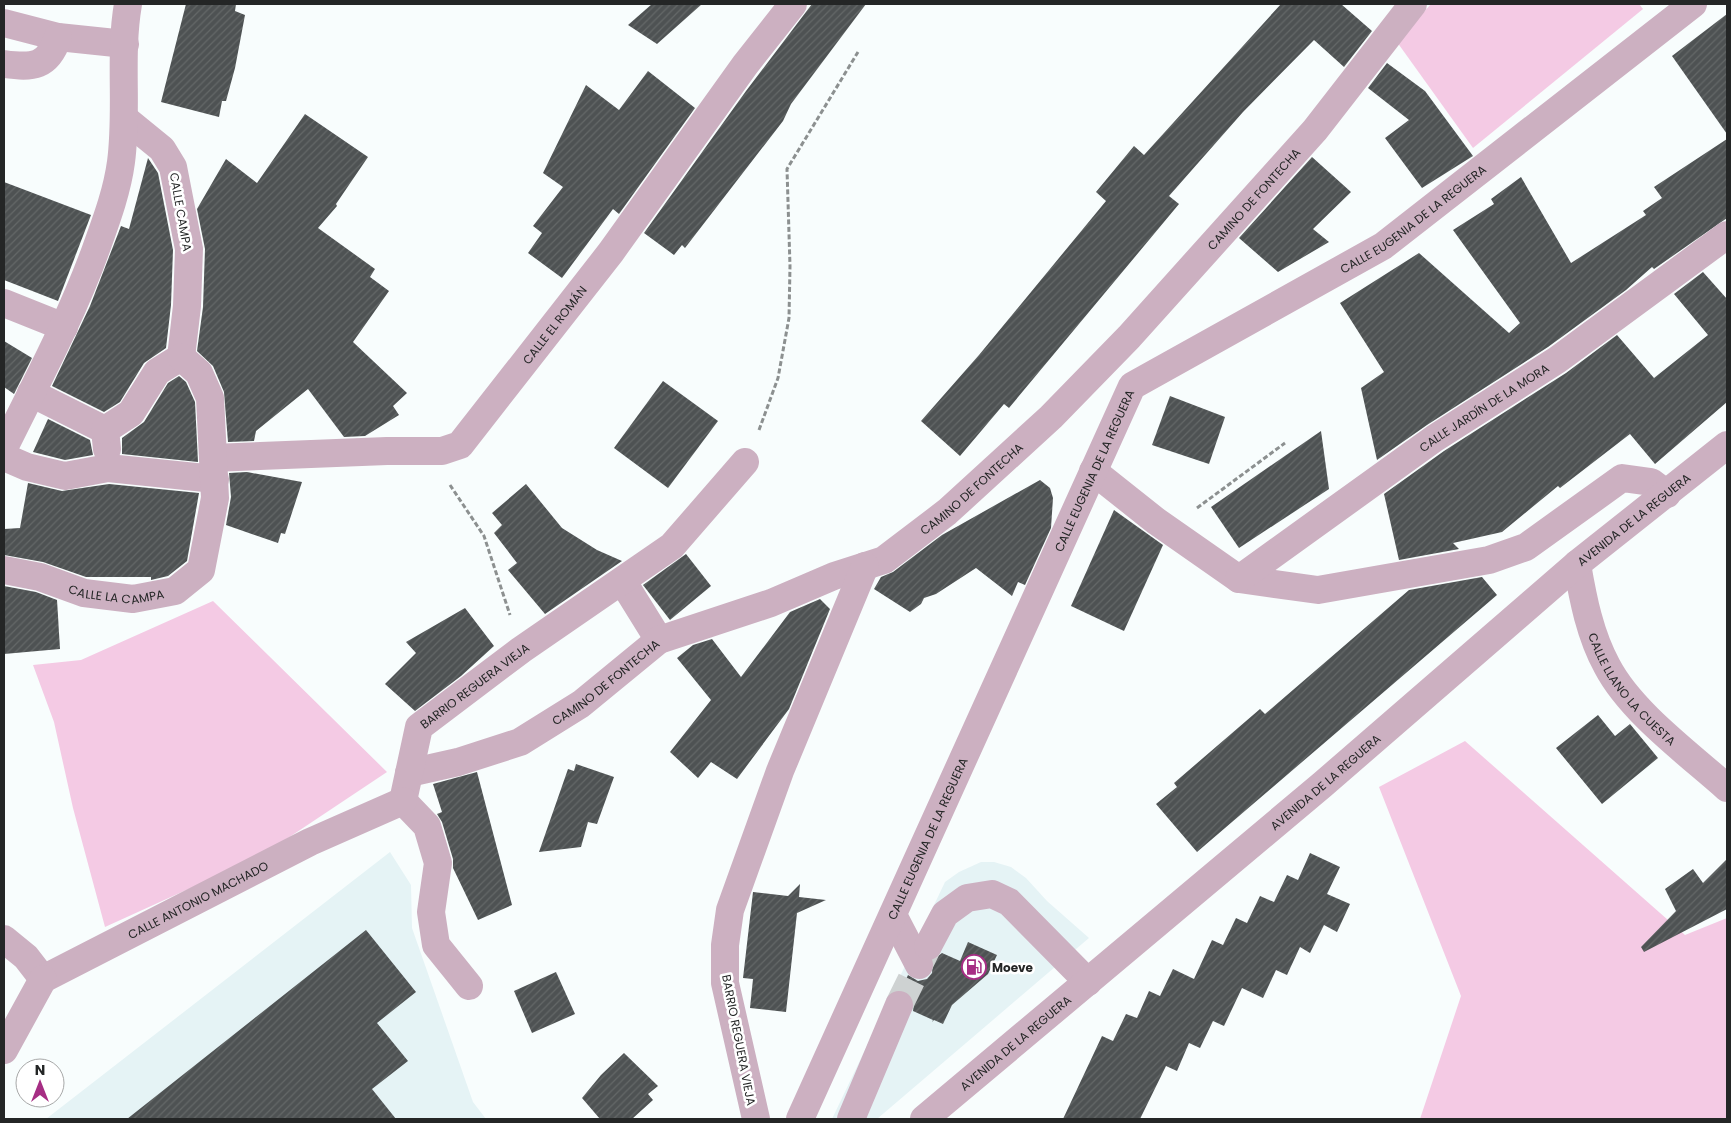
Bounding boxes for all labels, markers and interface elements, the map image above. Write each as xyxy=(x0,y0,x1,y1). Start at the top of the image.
street label: CAMINO DE FONTECHA xyxy=(1203,144,1304,253)
street label: CALLE EUGENIA DE LA REGUERA xyxy=(1337,160,1489,277)
street label: CALLE CAMPA xyxy=(166,171,196,253)
street label: CALLE EL ROMÁN xyxy=(518,282,590,367)
street label: CALLE JARDÍN DE LA MORA xyxy=(1415,359,1552,456)
street label: CALLE EUGENIA DE LA REGUERA xyxy=(1050,387,1138,554)
street label: CAMINO DE FONTECHA xyxy=(916,439,1026,538)
street label: AVENIDA DE LA REGUERA xyxy=(1573,469,1694,570)
street label: CALLE LA CAMPA xyxy=(66,580,165,608)
street label: CALLE LLANO LA CUESTA xyxy=(1585,630,1680,749)
street label: CAMINO DE FONTECHA xyxy=(548,635,663,729)
street label: BARRIO REGUERA VIEJA xyxy=(416,638,532,732)
street label: AVENIDA DE LA REGUERA xyxy=(1266,730,1384,834)
street label: CALLE EUGENIA DE LA REGUERA xyxy=(883,755,971,922)
street label: CALLE ANTONIO MACHADO xyxy=(125,856,271,943)
fuel station icon: Moeve xyxy=(961,954,987,980)
place label: Moeve xyxy=(992,959,1034,976)
street label: BARRIO REGUERA VIEJA xyxy=(718,973,760,1107)
street label: AVENIDA DE LA REGUERA xyxy=(956,991,1074,1094)
north arrow xyxy=(15,1058,65,1108)
text: N xyxy=(35,1060,45,1080)

